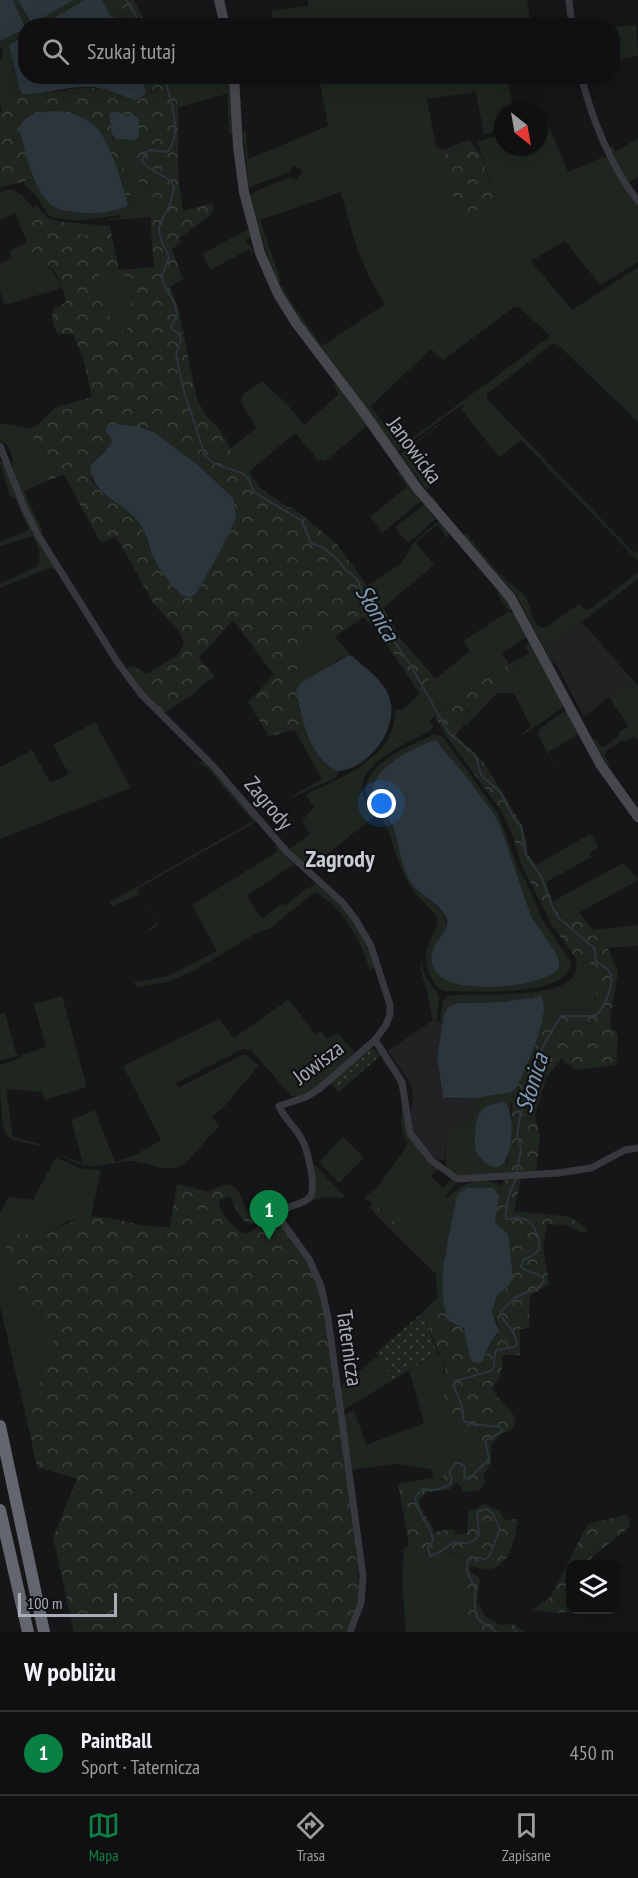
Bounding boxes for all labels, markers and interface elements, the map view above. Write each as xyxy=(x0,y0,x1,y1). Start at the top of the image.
search box xyxy=(18,18,620,84)
icon: search xyxy=(39,35,72,68)
text: Szukaj tutaj xyxy=(87,37,176,65)
north arrow xyxy=(494,102,548,156)
street label: Janowicka xyxy=(381,410,449,489)
water label: Słonica xyxy=(349,579,407,648)
street label: Zagrody xyxy=(239,771,300,836)
your location xyxy=(367,789,396,818)
district label: Zagrody xyxy=(305,843,375,874)
street label: Jowisza xyxy=(286,1034,349,1091)
water label: Słonica xyxy=(508,1048,556,1116)
pin: 1 xyxy=(250,1190,288,1240)
street label: Taternicza xyxy=(331,1308,369,1388)
map controls xyxy=(566,1560,620,1614)
button: layers xyxy=(566,1560,620,1614)
scale bar xyxy=(18,1590,117,1618)
text: 100 m xyxy=(27,1593,62,1613)
text: W pobliżu xyxy=(24,1655,116,1688)
text: PaintBall xyxy=(81,1726,152,1754)
text: 1 xyxy=(39,1740,48,1766)
text: 450 m xyxy=(570,1740,614,1766)
text: Sport · Taternicza xyxy=(81,1754,200,1780)
tab: Mapa xyxy=(87,1809,120,1865)
tab: Trasa xyxy=(294,1809,327,1865)
tab: Zapisane xyxy=(502,1809,551,1865)

